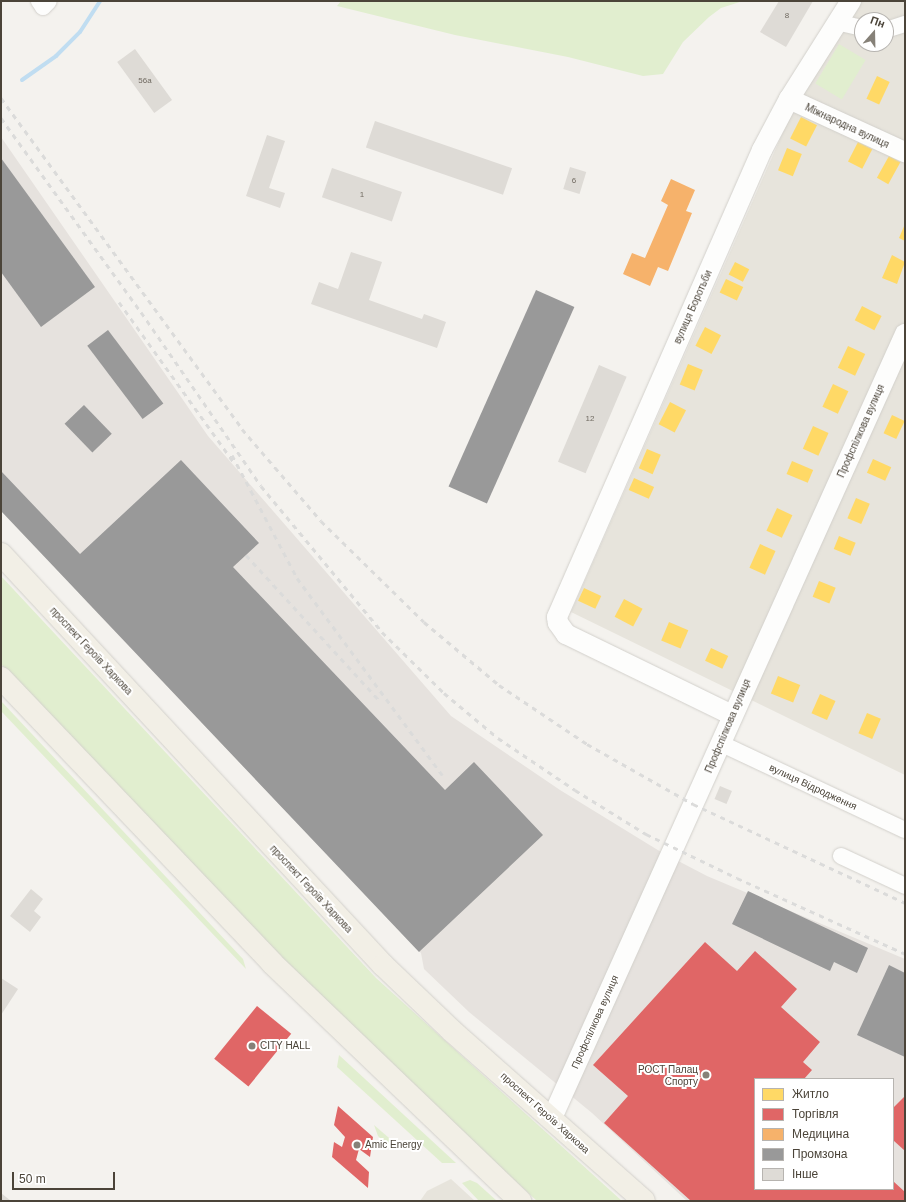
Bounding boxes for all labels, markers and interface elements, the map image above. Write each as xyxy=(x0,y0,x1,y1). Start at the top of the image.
house number: 8 xyxy=(785,11,789,21)
north arrow xyxy=(854,12,894,52)
text: Пн xyxy=(869,14,887,30)
house number: 56а xyxy=(138,76,152,86)
street label: Міжнародна вулиця xyxy=(803,101,891,151)
house number: 6 xyxy=(572,176,576,186)
house number: 1 xyxy=(360,190,364,200)
street label: вулиця Боротьби xyxy=(671,268,715,346)
street label: Профспілкова вулиця xyxy=(835,382,887,480)
house number: 12 xyxy=(586,414,594,424)
street label: проспект Героїв Харкова xyxy=(47,605,135,697)
street label: Профспілкова вулиця xyxy=(703,677,753,775)
street label: вулиця Відродження xyxy=(767,761,859,813)
street label: проспект Героїв Харкова xyxy=(267,843,355,935)
street label: Профспілкова вулиця xyxy=(569,973,621,1071)
place label: CITY HALL xyxy=(260,1040,311,1052)
marker: CITY HALL xyxy=(247,1041,257,1051)
place label: РОСТ Палац Спорту xyxy=(638,1063,698,1086)
street label: проспект Героїв Харкова xyxy=(498,1070,592,1156)
marker: РОСТ Палац Спорту xyxy=(701,1070,711,1080)
legend xyxy=(754,1078,894,1190)
text: Житло xyxy=(792,1087,829,1101)
text: Торгівля xyxy=(792,1107,838,1121)
text: Медицина xyxy=(792,1127,849,1141)
place label: Amic Energy xyxy=(365,1139,422,1151)
marker: Amic Energy xyxy=(352,1140,362,1150)
text: Промзона xyxy=(792,1147,847,1161)
scale bar xyxy=(14,1164,117,1190)
text: Інше xyxy=(792,1167,818,1181)
text: 50 m xyxy=(19,1172,46,1186)

